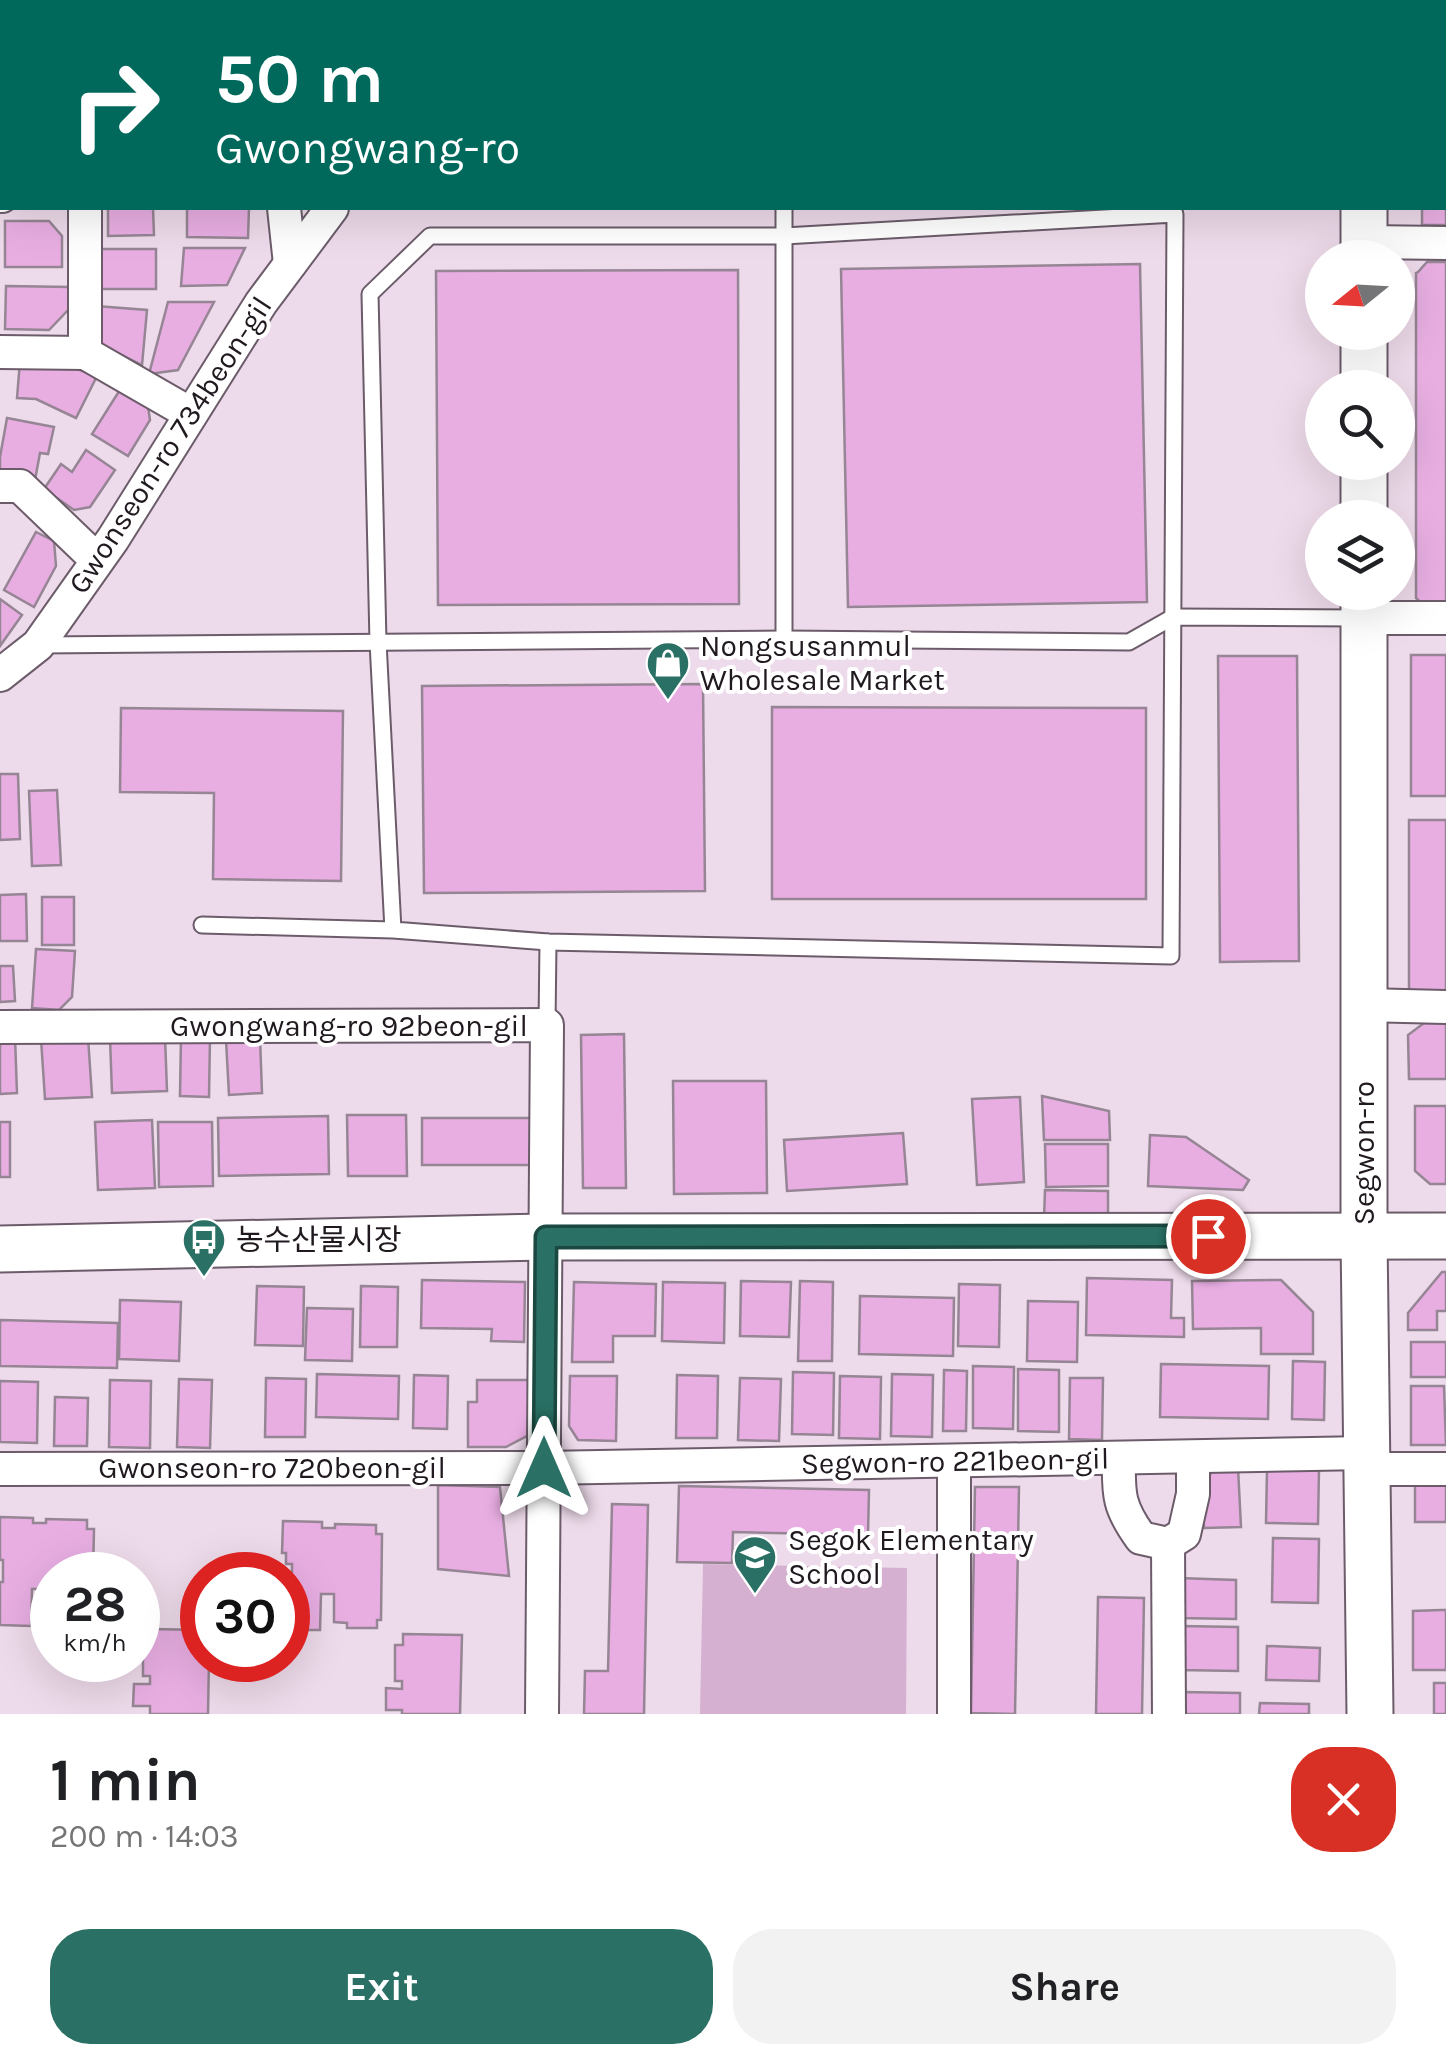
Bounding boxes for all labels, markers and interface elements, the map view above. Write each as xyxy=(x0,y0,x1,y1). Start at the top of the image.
text: 50 m xyxy=(215,38,384,120)
icon: right xyxy=(50,40,180,170)
text: Gwongwang-ro xyxy=(215,122,520,174)
north arrow xyxy=(1305,240,1415,350)
map controls xyxy=(1305,240,1415,610)
street label: Gwonseon-ro 734beon-gil xyxy=(60,290,280,600)
button: search xyxy=(1305,370,1415,480)
button: layers xyxy=(1305,500,1415,610)
place label: Nongsusanmul Wholesale Market xyxy=(700,628,945,698)
shop icon: Nongsusanmul Wholesale Market xyxy=(645,640,691,701)
street label: Gwongwang-ro 92beon-gil xyxy=(170,1008,528,1044)
street label: Segwon-ro xyxy=(1346,1081,1382,1225)
pin xyxy=(1166,1194,1251,1279)
icon: arrive xyxy=(1181,1209,1236,1264)
bus stop icon: 농수산물시장 xyxy=(181,1217,227,1278)
place label: 농수산물시장 xyxy=(236,1222,402,1258)
position arrow xyxy=(492,1416,596,1520)
street label: Segwon-ro 221beon-gil xyxy=(800,1440,1110,1482)
street label: Gwonseon-ro 720beon-gil xyxy=(98,1450,446,1486)
place label: Segok Elementary School xyxy=(788,1522,1034,1592)
school or university icon: Segok Elementary School xyxy=(732,1534,778,1595)
speed limit sign: 30 xyxy=(180,1552,310,1682)
text: 28 xyxy=(64,1575,126,1634)
text: km/h xyxy=(63,1628,127,1657)
text: 1 min xyxy=(50,1745,201,1815)
button: close xyxy=(1291,1747,1396,1852)
text: 200 m · 14:03 xyxy=(50,1818,239,1855)
button: Exit xyxy=(50,1929,713,2044)
button: Share xyxy=(733,1929,1396,2044)

